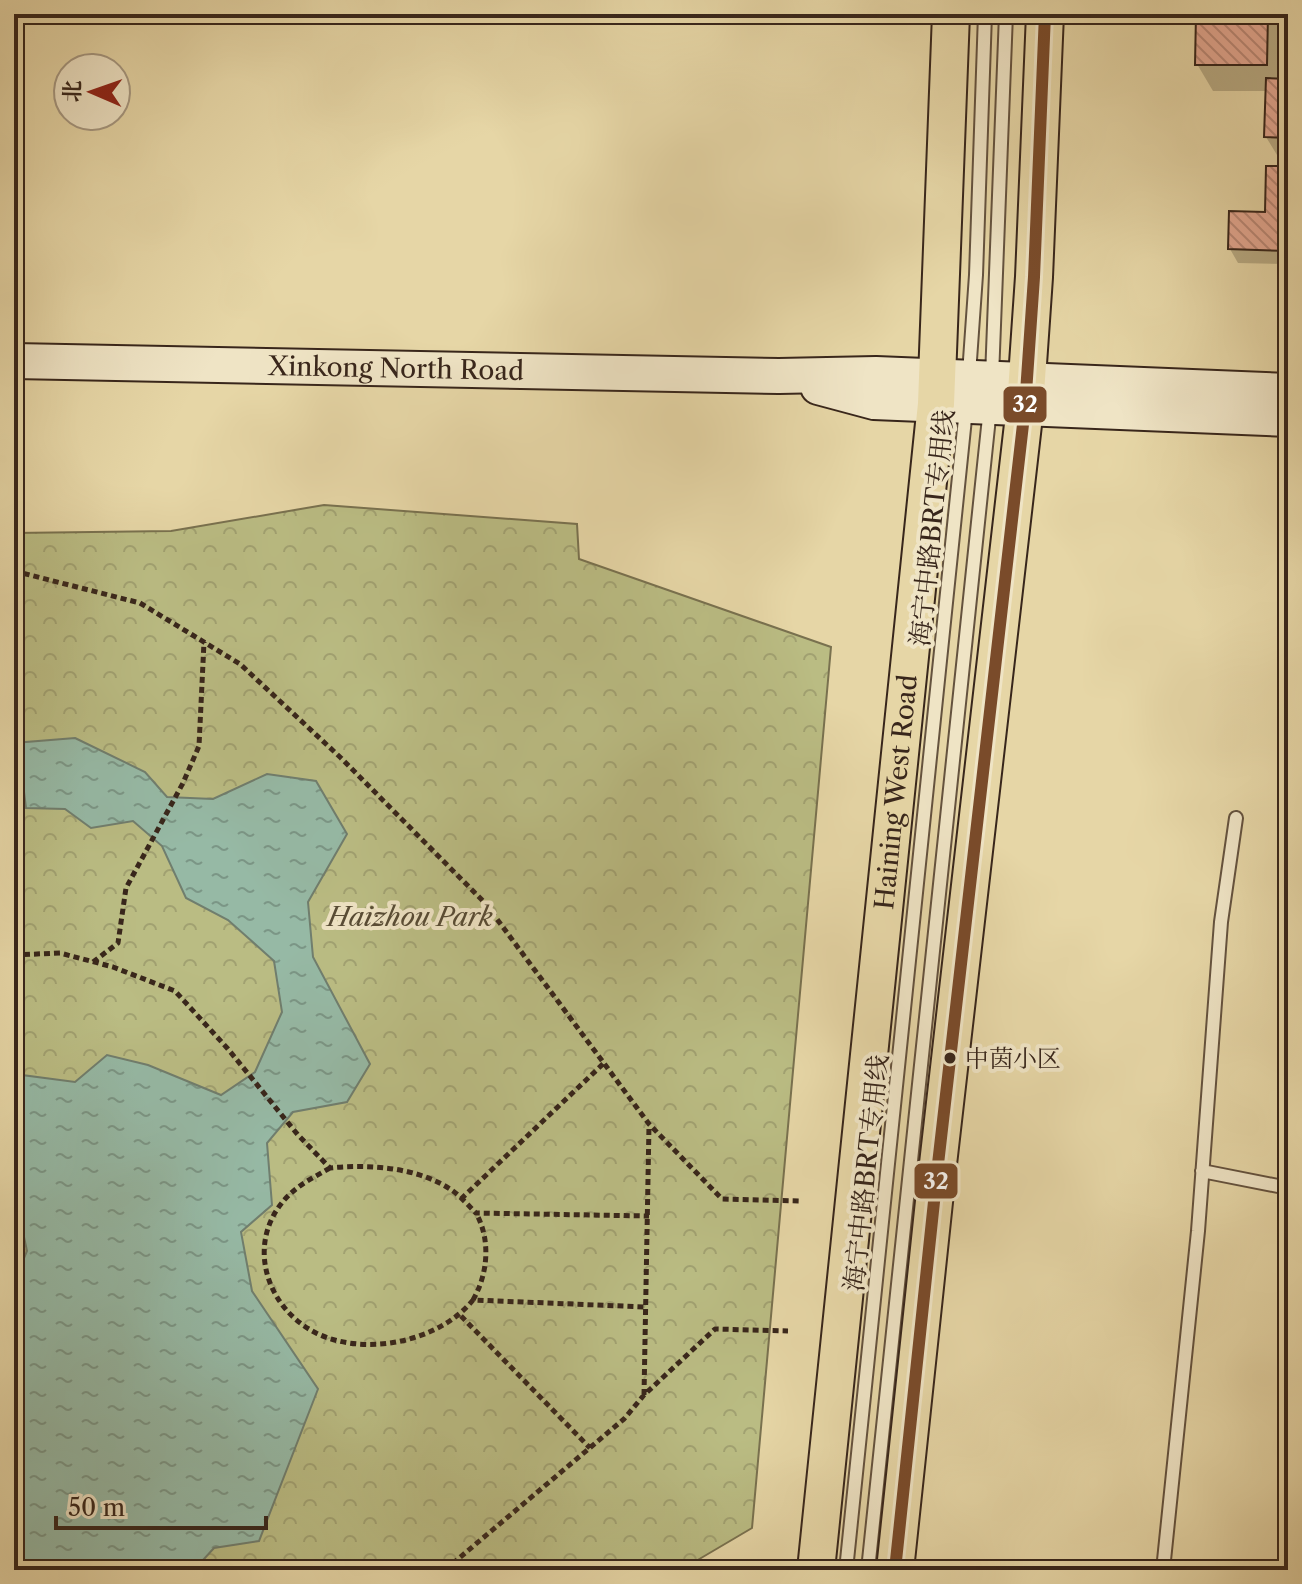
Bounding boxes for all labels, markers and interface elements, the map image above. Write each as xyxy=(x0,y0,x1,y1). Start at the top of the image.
north arrow xyxy=(52,52,132,132)
text: 北 xyxy=(59,80,86,103)
street label: Xinkong North Road xyxy=(267,350,524,387)
line badge: 32 xyxy=(1002,385,1048,424)
text: 32 xyxy=(1012,391,1038,418)
street label: 海宁中路BRT专用线 xyxy=(904,408,960,648)
street label: Haining West Road xyxy=(868,673,924,911)
park label: Haizhou Park xyxy=(325,901,493,933)
place label: 中茵小区 xyxy=(965,1044,1061,1073)
marker: 中茵小区 xyxy=(942,1050,958,1066)
street label: 海宁中路BRT专用线 xyxy=(838,1053,894,1293)
line badge: 32 xyxy=(913,1162,959,1200)
text: 32 xyxy=(923,1168,949,1195)
scale bar xyxy=(56,1480,266,1530)
text: 50 m xyxy=(68,1493,125,1522)

